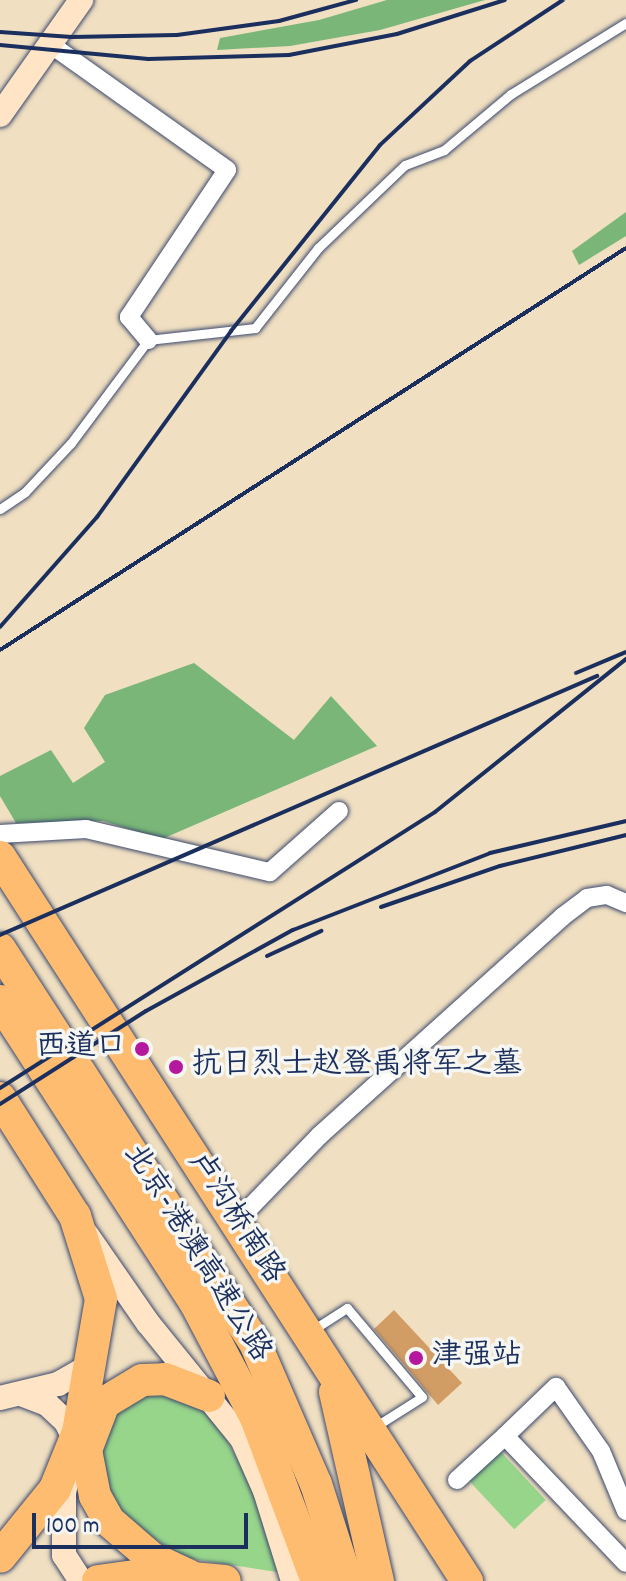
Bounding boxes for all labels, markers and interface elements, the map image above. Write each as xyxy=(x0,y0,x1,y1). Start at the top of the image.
place label: 西道口 xyxy=(36,1031,126,1067)
marker: 西道口 xyxy=(133,1040,151,1058)
place label: 抗日烈士赵登禹将军之墓 xyxy=(192,1049,522,1085)
marker: 抗日烈士赵登禹将军之墓 xyxy=(167,1058,185,1076)
street label: 北京-港澳高速公路 xyxy=(113,1138,277,1370)
street label: 卢沟桥南路 xyxy=(178,1146,290,1292)
place label: 津强站 xyxy=(432,1340,522,1376)
marker: 津强站 xyxy=(407,1349,425,1367)
scale bar xyxy=(36,1497,252,1547)
text: 100 m xyxy=(46,1510,99,1544)

